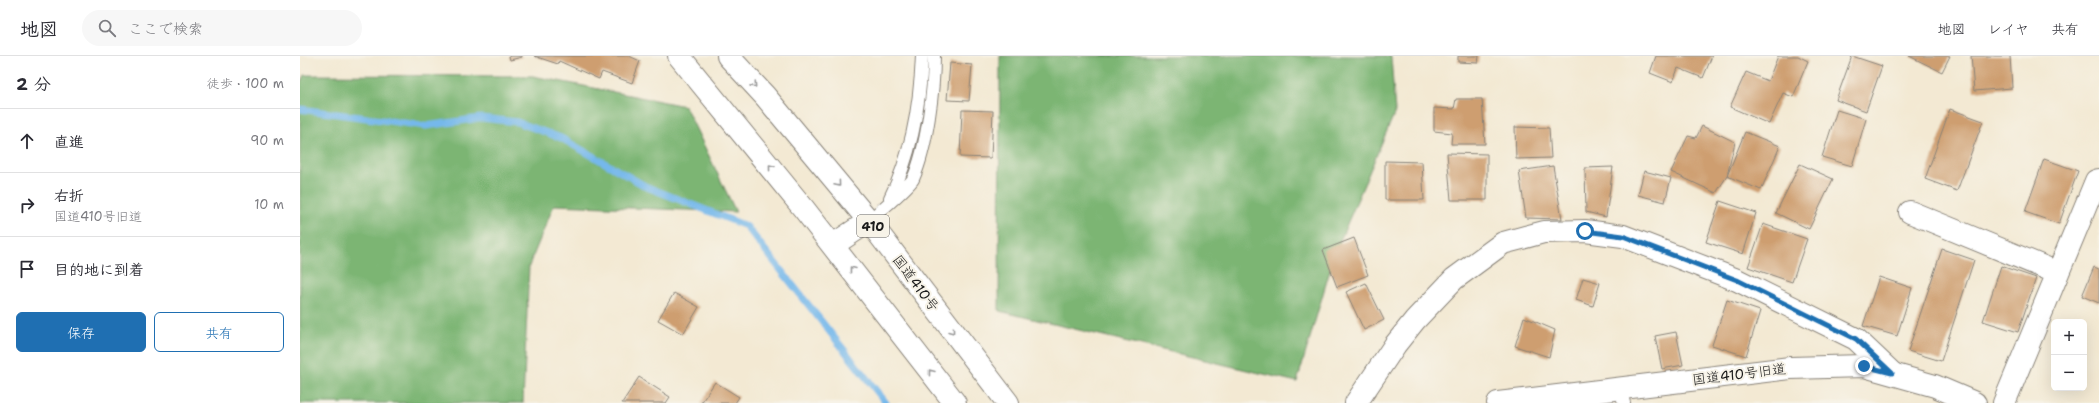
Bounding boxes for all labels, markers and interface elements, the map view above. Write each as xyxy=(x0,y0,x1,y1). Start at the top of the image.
search box xyxy=(82,10,362,46)
text: 地図 xyxy=(20,17,58,42)
icon: search xyxy=(96,17,118,39)
text: ここで検索 xyxy=(128,19,203,39)
text: 地図 xyxy=(1938,20,1966,38)
text: レイヤ xyxy=(1988,20,2029,38)
text: 共有 xyxy=(2051,20,2079,38)
text: 2 分 xyxy=(16,73,51,95)
text: 徒歩 · 100 m xyxy=(207,75,284,92)
one-way arrow xyxy=(750,80,757,88)
icon: ahead xyxy=(16,130,38,152)
text: 直進 xyxy=(54,132,84,152)
text: 90 m xyxy=(250,132,284,149)
one-way arrow xyxy=(769,165,776,172)
one-way arrow xyxy=(834,180,841,187)
text: 右折 xyxy=(54,186,84,206)
icon: right xyxy=(16,194,38,216)
text: 10 m xyxy=(254,196,284,213)
text: 国道410号旧道 xyxy=(54,208,142,225)
road number: 410 xyxy=(857,215,889,237)
route start xyxy=(1576,222,1594,240)
street label: 国道410号 xyxy=(889,251,943,315)
icon: arrive xyxy=(16,258,38,280)
text: 目的地に到着 xyxy=(54,260,144,280)
one-way arrow xyxy=(849,267,856,274)
button: 保存 xyxy=(16,312,146,352)
button: 共有 xyxy=(154,312,284,352)
map controls xyxy=(2051,319,2087,391)
button: + xyxy=(2051,319,2087,355)
one-way arrow xyxy=(948,327,955,334)
button: − xyxy=(2051,355,2087,391)
route end xyxy=(1855,357,1873,375)
street label: 国道410号旧道 xyxy=(1691,359,1787,389)
one-way arrow xyxy=(929,370,936,377)

